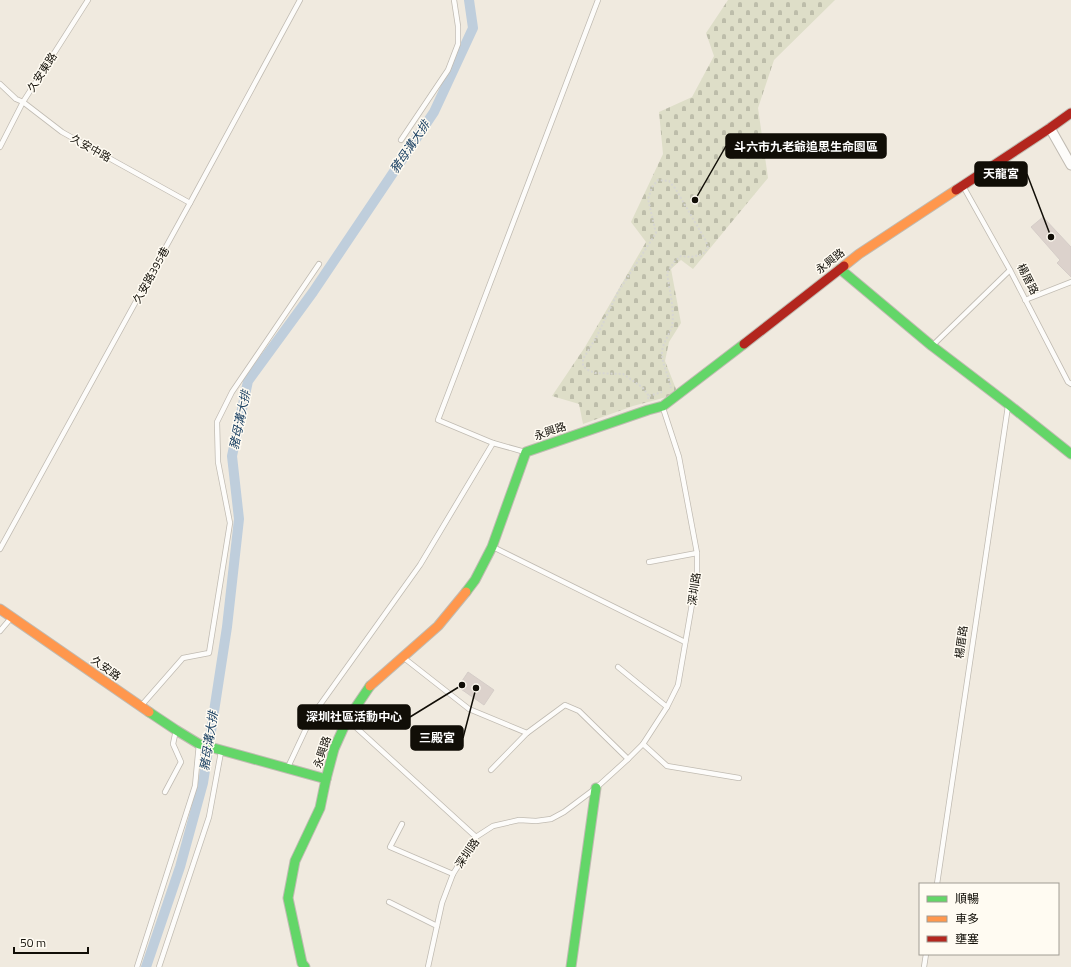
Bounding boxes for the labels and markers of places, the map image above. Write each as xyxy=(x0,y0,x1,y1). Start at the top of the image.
callout: 斗六市九老爺追思生命園區 xyxy=(726,134,886,158)
callout: 天龍宮 xyxy=(975,162,1027,186)
callout: 深圳社區活動中心 xyxy=(298,705,410,729)
callout: 三殿宮 xyxy=(411,726,463,750)

